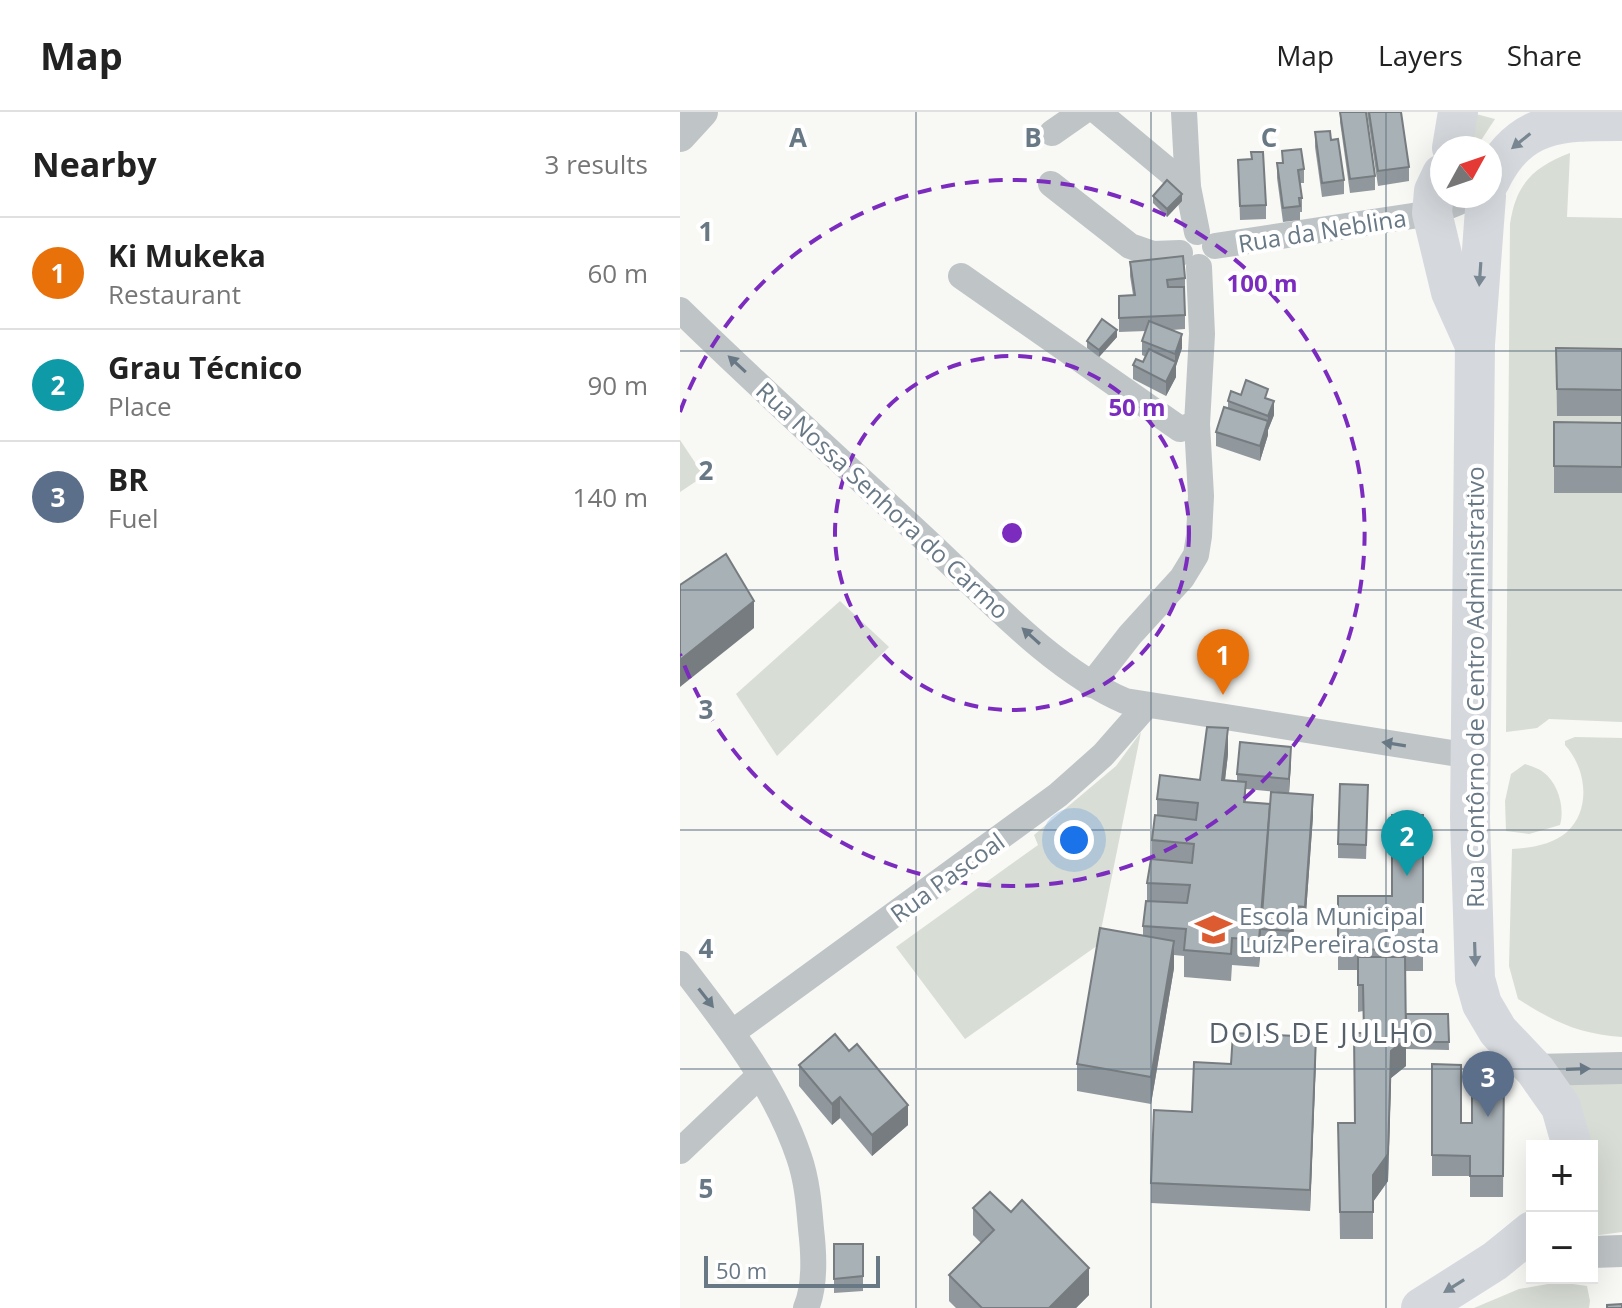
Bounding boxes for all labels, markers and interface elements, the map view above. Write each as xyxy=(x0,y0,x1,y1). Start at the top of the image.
text: Map xyxy=(40,29,123,81)
text: Map xyxy=(1276,36,1334,74)
text: Layers xyxy=(1378,36,1463,74)
text: Share xyxy=(1507,36,1582,74)
text: A xyxy=(789,119,807,155)
text: B xyxy=(1024,119,1042,155)
text: C xyxy=(1261,119,1277,155)
one-way arrow xyxy=(1511,132,1531,149)
north arrow xyxy=(1430,136,1502,208)
text: Nearby xyxy=(32,141,157,187)
text: 3 results xyxy=(545,146,648,182)
street label: Rua da Neblina xyxy=(1236,200,1408,260)
text: 1 xyxy=(699,213,713,249)
text: Ki Mukeka xyxy=(108,235,266,276)
text: 1 xyxy=(51,255,65,291)
text: 60 m xyxy=(587,255,648,291)
one-way arrow xyxy=(1473,262,1486,287)
text: 100 m xyxy=(1227,266,1297,299)
text: Restaurant xyxy=(108,276,241,312)
text: Grau Técnico xyxy=(108,347,302,388)
one-way arrow xyxy=(728,356,747,374)
text: 2 xyxy=(51,367,65,403)
text: 90 m xyxy=(587,367,648,403)
street label: Rua Nossa Senhora do Carmo xyxy=(750,374,1016,626)
text: Place xyxy=(108,388,172,424)
text: 50 m xyxy=(1108,390,1166,423)
text: 2 xyxy=(699,452,714,488)
text: BR xyxy=(108,459,148,500)
street label: Rua Contôrno de Centro Administrativo xyxy=(1458,466,1491,908)
text: 3 xyxy=(51,479,65,515)
text: 140 m xyxy=(573,479,648,515)
text: Fuel xyxy=(108,500,159,536)
centre of rings xyxy=(998,519,1026,547)
one-way arrow xyxy=(1021,628,1041,645)
pin: 1 xyxy=(1197,629,1249,695)
text: 3 xyxy=(699,691,713,727)
one-way arrow xyxy=(1381,737,1406,750)
pin: 2 xyxy=(1381,810,1433,876)
your location xyxy=(1054,820,1094,860)
street label: Rua Pascoal xyxy=(883,824,1011,930)
place label: Escola Municipal Luíz Pereira Costa xyxy=(1239,899,1439,960)
school or university icon: Escola Municipal Luíz Pereira Costa xyxy=(1194,910,1232,948)
text: 4 xyxy=(699,930,714,966)
one-way arrow xyxy=(1468,942,1481,967)
one-way arrow xyxy=(698,988,714,1008)
district label: DOIS DE JULHO xyxy=(1209,1013,1435,1051)
pin: 3 xyxy=(1462,1051,1514,1117)
one-way arrow xyxy=(1566,1062,1591,1075)
map controls xyxy=(1526,1140,1598,1284)
button: + xyxy=(1526,1140,1598,1212)
text: 5 xyxy=(699,1170,713,1206)
button: − xyxy=(1526,1212,1598,1284)
scale bar xyxy=(704,1252,880,1288)
text: 50 m xyxy=(716,1255,767,1285)
one-way arrow xyxy=(1443,1278,1465,1292)

